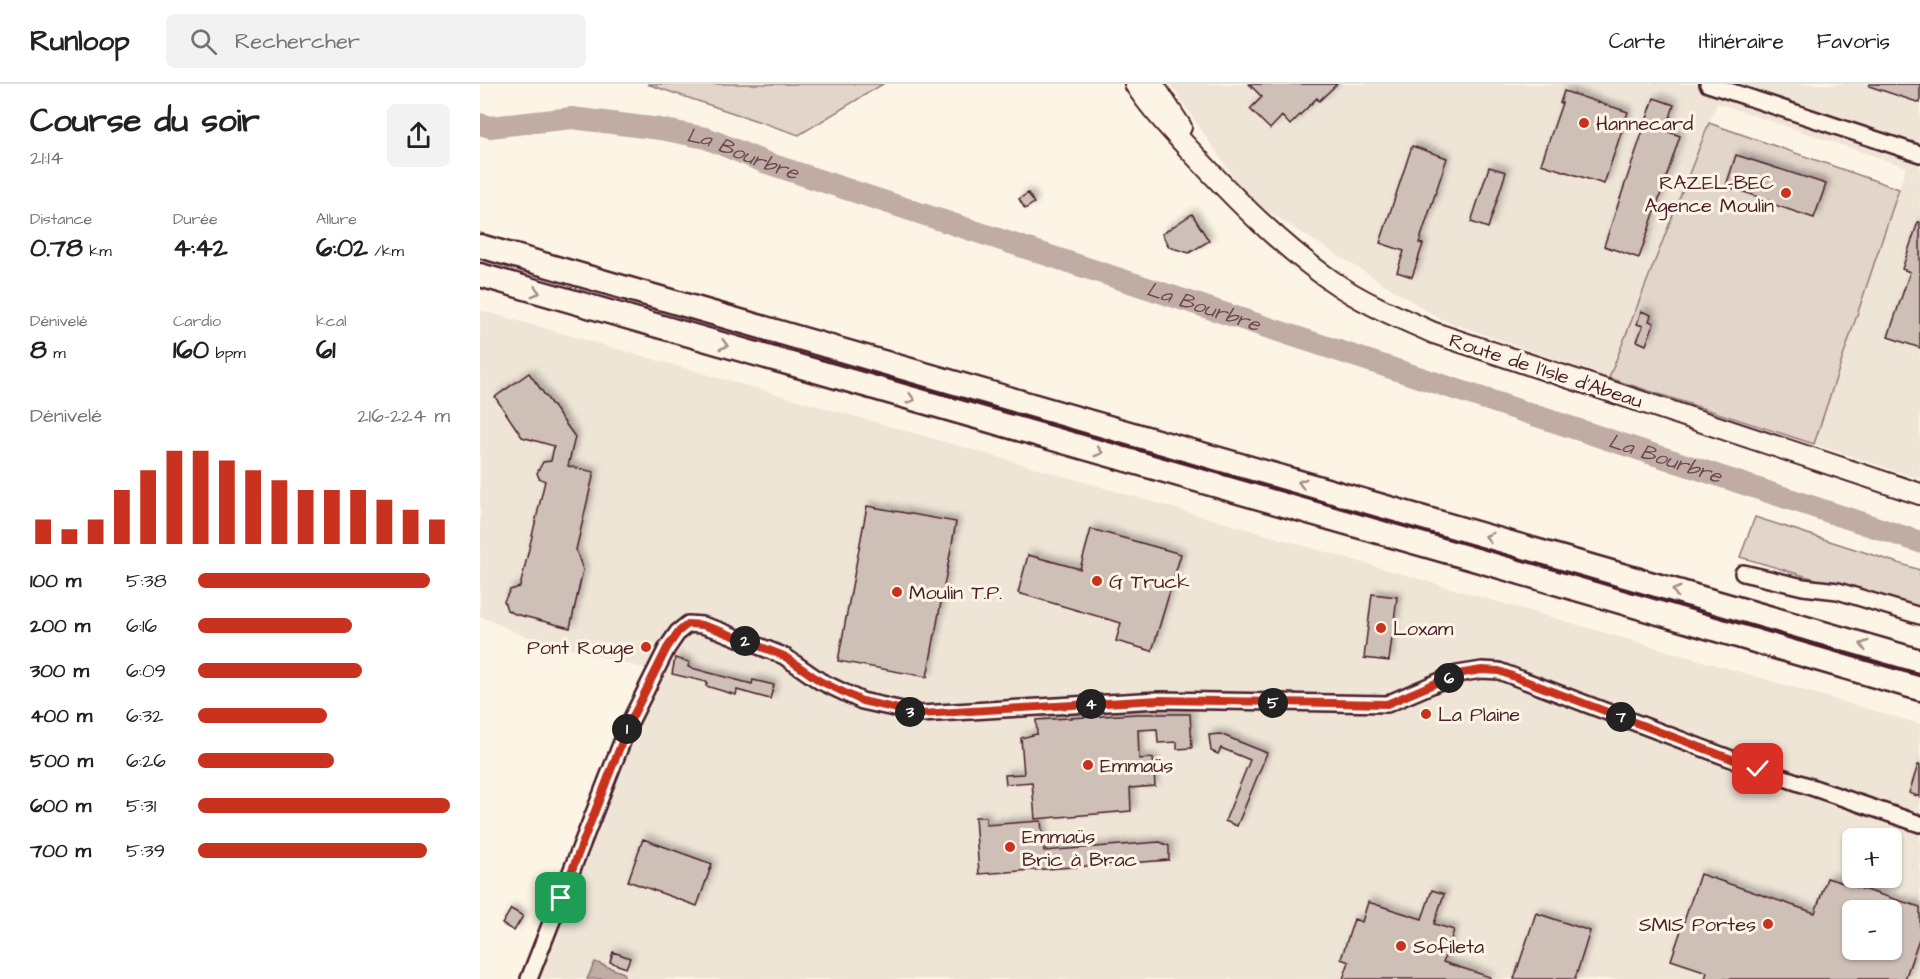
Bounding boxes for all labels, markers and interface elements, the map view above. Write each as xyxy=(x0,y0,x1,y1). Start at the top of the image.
search box xyxy=(166,14,586,68)
text: Runloop xyxy=(30,22,130,61)
icon: search xyxy=(187,25,220,58)
text: Rechercher xyxy=(235,26,360,57)
text: Carte xyxy=(1609,27,1666,56)
text: Itinéraire xyxy=(1699,27,1784,56)
text: Favoris xyxy=(1817,27,1890,56)
text: Course du soir xyxy=(30,98,260,144)
button: share xyxy=(387,104,450,167)
place label: Hannecard xyxy=(1596,110,1693,138)
marker: Hannecard xyxy=(1577,116,1591,130)
water label: La Bourbre xyxy=(684,121,804,188)
text: 21:14 xyxy=(30,144,64,172)
place label: RAZEL-BEC Agence Moulin xyxy=(1644,169,1774,221)
marker: RAZEL-BEC Agence Moulin xyxy=(1779,186,1793,200)
text: Distance xyxy=(30,208,92,230)
text: Durée xyxy=(173,208,218,230)
text: Allure xyxy=(316,208,357,230)
text: 0.78 xyxy=(30,230,83,266)
text: 4:42 xyxy=(173,230,228,266)
text: 6:02 xyxy=(316,230,368,266)
text: km xyxy=(83,240,112,262)
text: /km xyxy=(368,240,404,262)
water label: La Bourbre xyxy=(1143,275,1265,340)
one-way arrow xyxy=(531,284,541,297)
text: Dénivelé xyxy=(30,310,88,332)
text: Cardio xyxy=(173,310,221,332)
text: kcal xyxy=(316,310,347,332)
street label: Route de l'Isle d'Abeau xyxy=(1445,326,1646,415)
text: 8 xyxy=(30,332,47,368)
text: 160 xyxy=(173,332,209,368)
text: 61 xyxy=(316,332,336,368)
one-way arrow xyxy=(718,338,729,350)
text: m xyxy=(47,342,66,364)
text: bpm xyxy=(209,342,246,364)
one-way arrow xyxy=(905,392,916,404)
text: Dénivelé xyxy=(30,402,102,430)
text: 216–224 m xyxy=(357,402,450,430)
water label: La Bourbre xyxy=(1605,427,1727,491)
one-way arrow xyxy=(1093,445,1104,457)
one-way arrow xyxy=(1297,478,1308,490)
one-way arrow xyxy=(1484,532,1495,544)
text: 100 m xyxy=(30,567,81,595)
text: 5:38 xyxy=(126,567,167,595)
place label: G Truck xyxy=(1109,568,1189,596)
marker: G Truck xyxy=(1090,574,1104,588)
place label: Moulin T.P. xyxy=(909,579,1002,607)
marker: Moulin T.P. xyxy=(890,585,904,599)
one-way arrow xyxy=(1671,586,1682,598)
text: 200 m xyxy=(30,612,90,640)
text: 6:16 xyxy=(126,612,157,640)
place label: Loxam xyxy=(1393,615,1454,643)
marker: Loxam xyxy=(1374,621,1388,635)
pin: 2 xyxy=(730,626,760,656)
text: 2 xyxy=(740,630,750,652)
place label: Pont Rouge xyxy=(527,634,634,663)
marker: Pont Rouge xyxy=(639,640,653,654)
one-way arrow xyxy=(1859,640,1870,652)
text: 300 m xyxy=(30,657,89,685)
text: 6:09 xyxy=(126,657,166,685)
pin: 6 xyxy=(1434,663,1464,693)
text: 6 xyxy=(1444,667,1454,689)
pin: 5 xyxy=(1258,688,1288,718)
pin: 4 xyxy=(1076,689,1106,719)
text: 5 xyxy=(1267,692,1279,714)
text: 4 xyxy=(1086,693,1096,715)
pin: 3 xyxy=(895,697,925,727)
text: 3 xyxy=(906,701,914,723)
place label: La Plaine xyxy=(1438,701,1520,729)
text: 400 m xyxy=(30,702,92,730)
text: 6:32 xyxy=(126,702,164,730)
pin: 7 xyxy=(1606,702,1636,732)
text: 7 xyxy=(1616,706,1626,728)
marker: La Plaine xyxy=(1419,707,1433,721)
pin: 1 xyxy=(612,714,642,744)
text: 1 xyxy=(626,718,628,740)
pin xyxy=(1732,743,1783,794)
text: 500 m xyxy=(30,747,93,775)
text: 6:26 xyxy=(126,747,166,775)
place label: Emmaüs xyxy=(1100,752,1173,780)
icon: check xyxy=(1741,752,1774,785)
marker: Emmaüs xyxy=(1081,758,1095,772)
text: 600 m xyxy=(30,792,91,820)
text: 5:31 xyxy=(126,792,156,820)
place label: Emmaüs Bric à Brac xyxy=(1022,823,1138,874)
map controls xyxy=(1842,828,1902,960)
button: + xyxy=(1842,828,1902,888)
text: 700 m xyxy=(30,837,91,865)
text: 5:39 xyxy=(126,837,165,865)
marker: Emmaüs Bric à Brac xyxy=(1003,840,1017,854)
pin xyxy=(535,872,586,923)
icon: arrive xyxy=(544,881,577,914)
button: − xyxy=(1842,900,1902,960)
place label: SMIS Portes xyxy=(1639,911,1756,939)
marker: SMIS Portes xyxy=(1761,917,1775,931)
place label: Sofileta xyxy=(1413,933,1484,961)
marker: Sofileta xyxy=(1394,939,1408,953)

